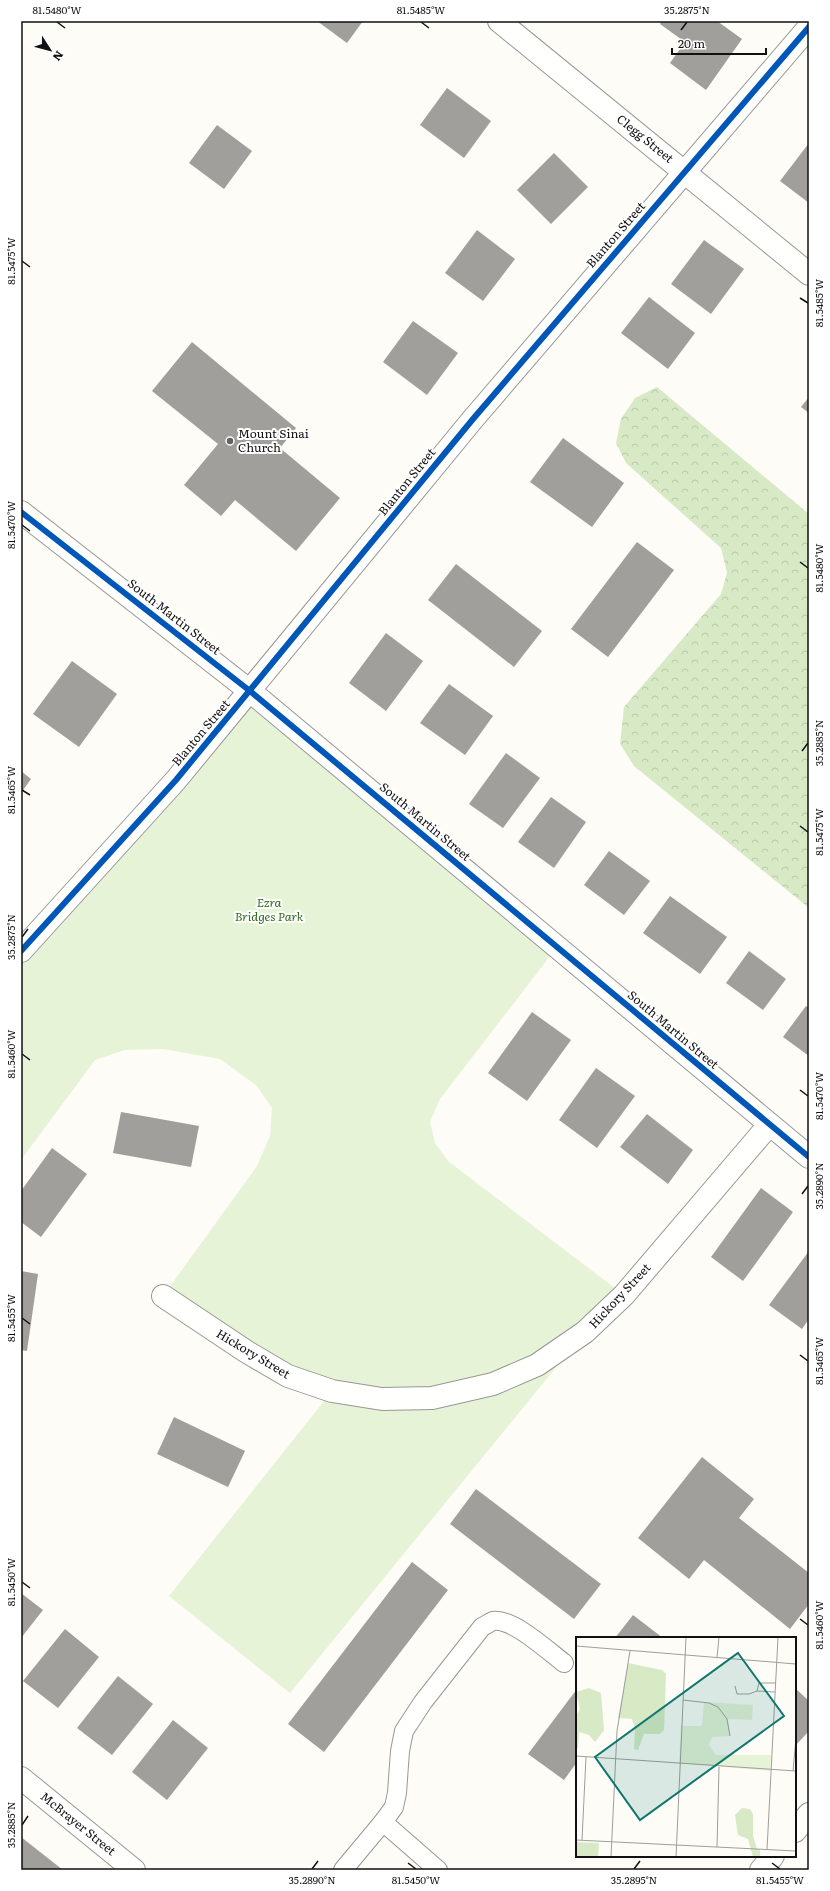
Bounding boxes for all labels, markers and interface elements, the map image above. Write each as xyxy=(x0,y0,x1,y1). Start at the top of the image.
text: 81.5480°W xyxy=(33,2,82,17)
text: 81.5485°W xyxy=(397,2,445,17)
text: 35.2875°N xyxy=(664,2,710,17)
north arrow xyxy=(30,30,70,70)
scale bar xyxy=(672,30,766,56)
text: 20 m xyxy=(678,34,705,52)
text: N xyxy=(50,48,68,65)
street label: Clegg Street xyxy=(613,110,678,167)
street label: Blanton Street xyxy=(581,197,649,271)
text: 81.5475°W xyxy=(3,237,18,285)
text: 81.5485°W xyxy=(811,279,826,327)
place label: Mount Sinai Church xyxy=(238,424,309,456)
marker: Mount Sinai Church xyxy=(225,436,235,446)
street label: Blanton Street xyxy=(373,444,439,519)
text: 81.5470°W xyxy=(3,501,18,549)
text: 81.5480°W xyxy=(811,543,826,593)
street label: South Martin Street xyxy=(124,574,225,658)
street label: Blanton Street xyxy=(167,695,234,770)
text: 35.2885°N xyxy=(811,720,826,766)
text: 81.5465°W xyxy=(3,766,18,814)
street label: South Martin Street xyxy=(376,778,475,865)
text: 81.5475°W xyxy=(811,808,826,856)
park label: Ezra Bridges Park xyxy=(235,893,304,925)
text: 35.2875°N xyxy=(3,914,18,960)
street label: South Martin Street xyxy=(624,986,723,1073)
text: 81.5460°W xyxy=(3,1029,18,1078)
text: 81.5470°W xyxy=(811,1072,826,1120)
text: 35.2890°N xyxy=(811,1162,826,1210)
street label: Hickory Street xyxy=(584,1259,654,1332)
text: 81.5455°W xyxy=(3,1294,18,1342)
street label: Hickory Street xyxy=(213,1324,294,1382)
text: 81.5465°W xyxy=(811,1337,826,1385)
text: 81.5450°W xyxy=(3,1558,18,1606)
text: 81.5460°W xyxy=(811,1600,826,1649)
inset map xyxy=(576,1637,796,1857)
street label: McBrayer Street xyxy=(37,1787,120,1859)
text: 35.2885°N xyxy=(3,1802,18,1848)
text: 35.2890°N xyxy=(288,1872,336,1887)
text: 81.5450°W xyxy=(392,1872,440,1887)
text: 35.2895°N xyxy=(611,1872,657,1887)
text: 81.5455°W xyxy=(756,1872,804,1887)

